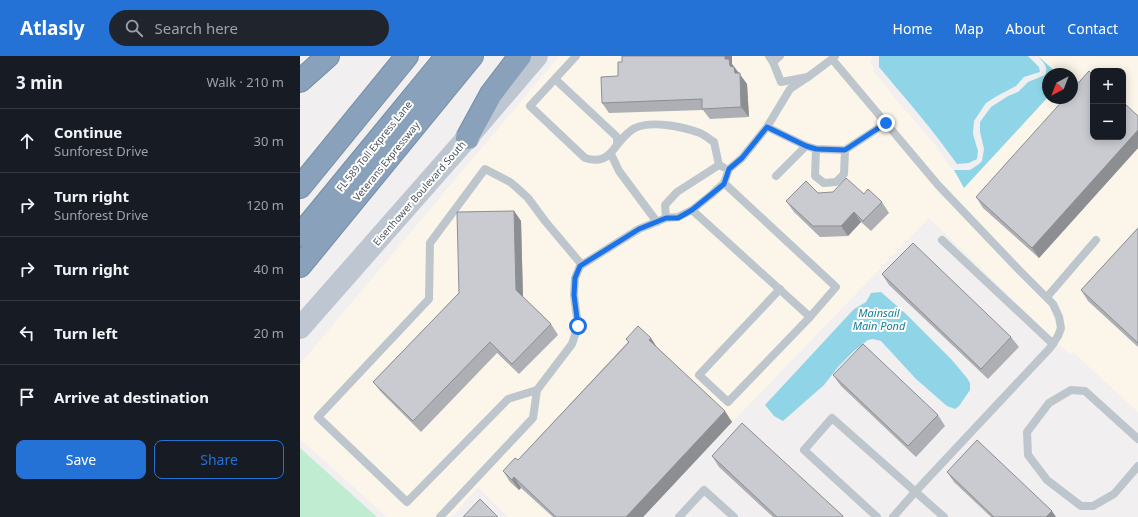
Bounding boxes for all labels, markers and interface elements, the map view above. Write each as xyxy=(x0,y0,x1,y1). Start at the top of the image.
search box xyxy=(109,10,389,46)
text: Atlasly xyxy=(20,15,85,41)
icon: search xyxy=(123,17,145,39)
text: Search here xyxy=(155,18,238,38)
text: Home xyxy=(893,19,932,38)
text: Map xyxy=(954,19,984,38)
text: About xyxy=(1006,19,1045,38)
text: Contact xyxy=(1067,19,1118,38)
north arrow xyxy=(1042,68,1078,104)
map controls xyxy=(1090,68,1126,140)
button: + xyxy=(1090,68,1126,104)
text: 3 min xyxy=(16,71,63,94)
text: Walk · 210 m xyxy=(206,73,284,91)
street label: FL 589 Toll Express Lane xyxy=(333,97,415,194)
button: − xyxy=(1090,104,1126,140)
route end xyxy=(877,114,895,132)
street label: Veterans Expressway xyxy=(350,118,423,204)
text: Continue xyxy=(54,122,122,142)
icon: ahead xyxy=(16,130,38,152)
text: 30 m xyxy=(254,132,284,150)
street label: Eisenhower Boulevard South xyxy=(370,138,468,248)
text: Sunforest Drive xyxy=(54,142,148,160)
text: Turn right xyxy=(54,186,129,206)
icon: right xyxy=(16,194,38,216)
text: 120 m xyxy=(246,196,284,214)
text: Sunforest Drive xyxy=(54,206,148,224)
icon: right xyxy=(16,258,38,280)
text: Turn right xyxy=(54,259,129,279)
text: 40 m xyxy=(254,260,284,278)
water label: Mainsail Main Pond xyxy=(853,305,906,333)
route start xyxy=(569,317,587,335)
icon: left xyxy=(16,322,38,344)
text: Turn left xyxy=(54,323,118,343)
text: 20 m xyxy=(254,324,284,342)
icon: arrive xyxy=(16,386,38,408)
text: Arrive at destination xyxy=(54,387,209,407)
button: Save xyxy=(16,440,146,479)
button: Share xyxy=(154,440,284,479)

